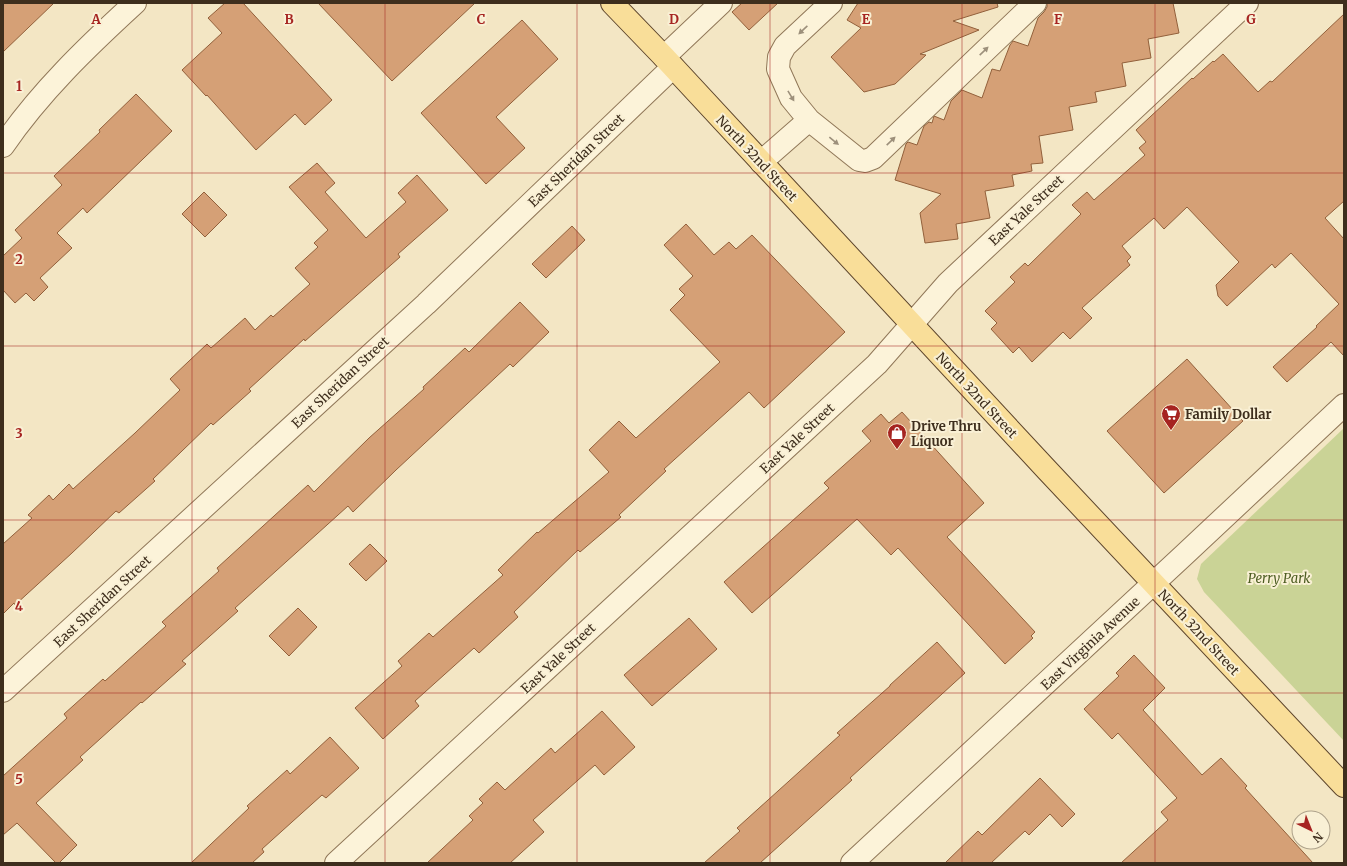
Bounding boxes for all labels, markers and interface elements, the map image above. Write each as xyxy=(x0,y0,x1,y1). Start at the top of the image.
text: A xyxy=(90,11,101,28)
text: B xyxy=(284,11,294,28)
text: C xyxy=(477,11,486,28)
text: D xyxy=(669,11,679,28)
text: E xyxy=(862,11,871,28)
text: F xyxy=(1054,11,1062,28)
text: G xyxy=(1246,11,1256,28)
one-way arrow xyxy=(798,25,808,34)
one-way arrow xyxy=(979,47,990,56)
text: 1 xyxy=(16,78,22,95)
one-way arrow xyxy=(787,90,794,102)
street label: East Sheridan Street xyxy=(525,110,628,211)
street label: North 32nd Street xyxy=(712,112,801,205)
one-way arrow xyxy=(828,136,839,145)
one-way arrow xyxy=(886,137,895,146)
street label: East Yale Street xyxy=(985,171,1067,249)
text: 2 xyxy=(15,251,23,268)
street label: East Sheridan Street xyxy=(288,333,393,432)
street label: North 32nd Street xyxy=(932,349,1021,442)
street label: East Yale Street xyxy=(756,399,838,477)
supermarket icon: Family Dollar xyxy=(1160,403,1182,431)
place label: Family Dollar xyxy=(1185,406,1272,423)
place label: Drive Thru Liquor xyxy=(911,418,981,450)
shop icon: Drive Thru Liquor xyxy=(886,422,908,450)
text: 3 xyxy=(15,425,23,442)
street label: East Sheridan Street xyxy=(50,552,155,651)
park label: Perry Park xyxy=(1248,570,1310,587)
street label: North 32nd Street xyxy=(1154,586,1243,679)
street label: East Virginia Avenue xyxy=(1037,593,1144,694)
text: 4 xyxy=(15,598,24,615)
street label: East Yale Street xyxy=(517,619,599,697)
text: 5 xyxy=(15,771,23,788)
north arrow xyxy=(1291,810,1331,850)
text: N xyxy=(1310,829,1326,846)

